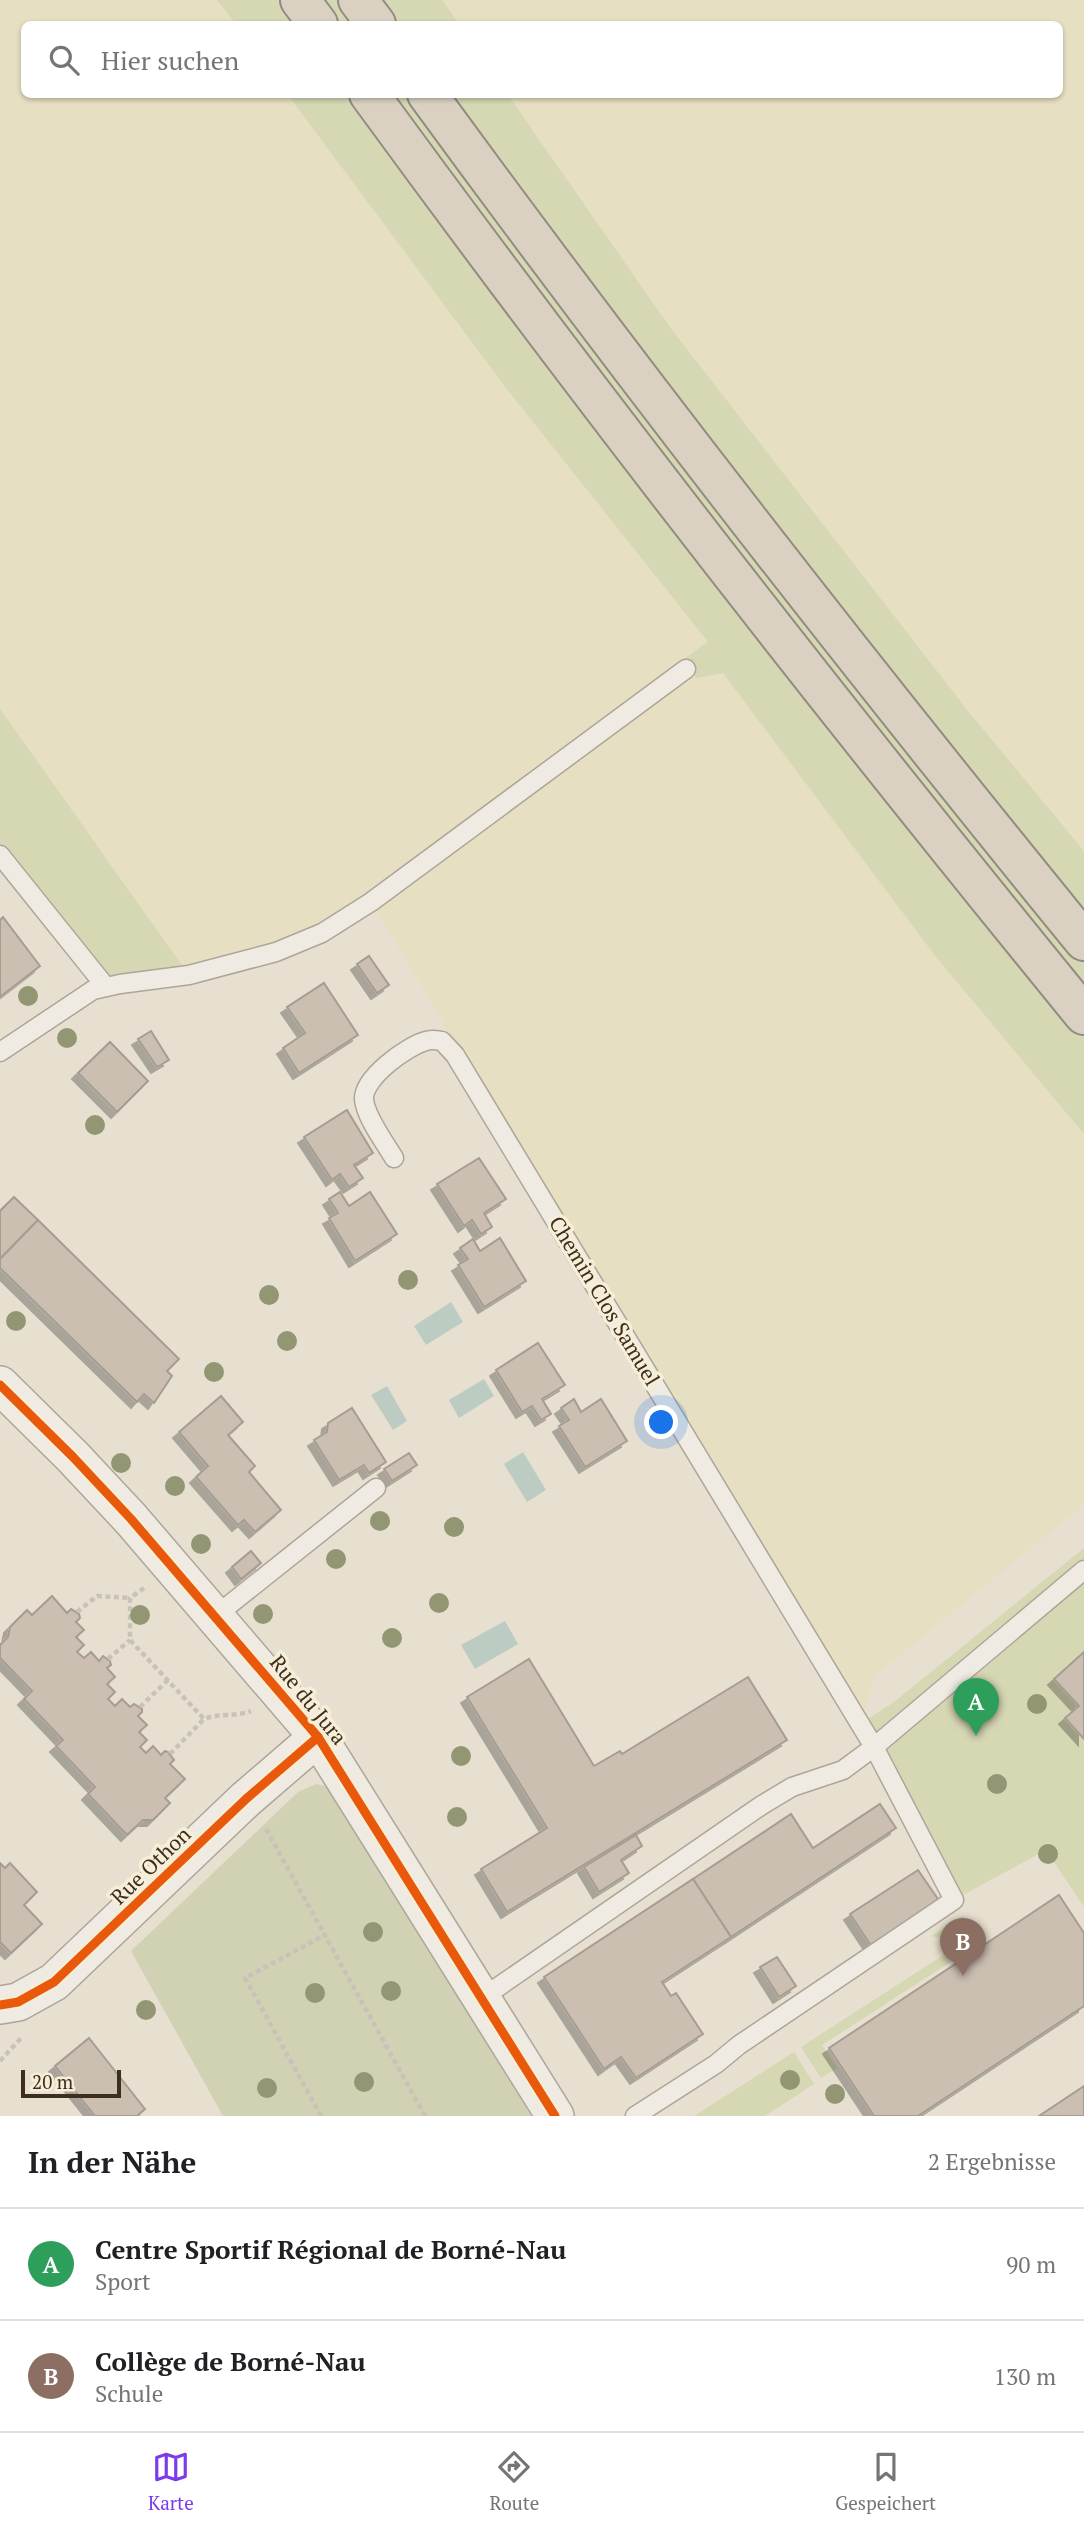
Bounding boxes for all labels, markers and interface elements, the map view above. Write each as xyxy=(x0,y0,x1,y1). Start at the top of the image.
search box xyxy=(21,21,1063,98)
icon: search xyxy=(45,41,83,79)
text: Hier suchen xyxy=(101,43,239,77)
street label: Chemin Clos Samuel xyxy=(543,1211,667,1390)
your location xyxy=(644,1405,678,1439)
street label: Rue du Jura xyxy=(264,1649,354,1750)
pin: A xyxy=(953,1678,999,1736)
street label: Rue Othon xyxy=(104,1820,197,1910)
pin: B xyxy=(940,1918,986,1976)
scale bar xyxy=(21,2067,121,2099)
text: 20 m xyxy=(32,2069,73,2094)
text: In der Nähe xyxy=(28,2142,196,2182)
text: 2 Ergebnisse xyxy=(928,2146,1056,2177)
text: Centre Sportif Régional de Borné-Nau xyxy=(95,2232,566,2266)
text: A xyxy=(43,2249,59,2280)
text: 90 m xyxy=(1006,2249,1056,2280)
text: Sport xyxy=(95,2266,150,2297)
text: Collège de Borné-Nau xyxy=(95,2344,366,2378)
text: B xyxy=(44,2361,58,2392)
text: 130 m xyxy=(994,2361,1056,2392)
text: Schule xyxy=(95,2378,163,2409)
tab: Karte xyxy=(148,2448,194,2515)
tab: Route xyxy=(490,2448,539,2515)
tab: Gespeichert xyxy=(835,2448,936,2515)

